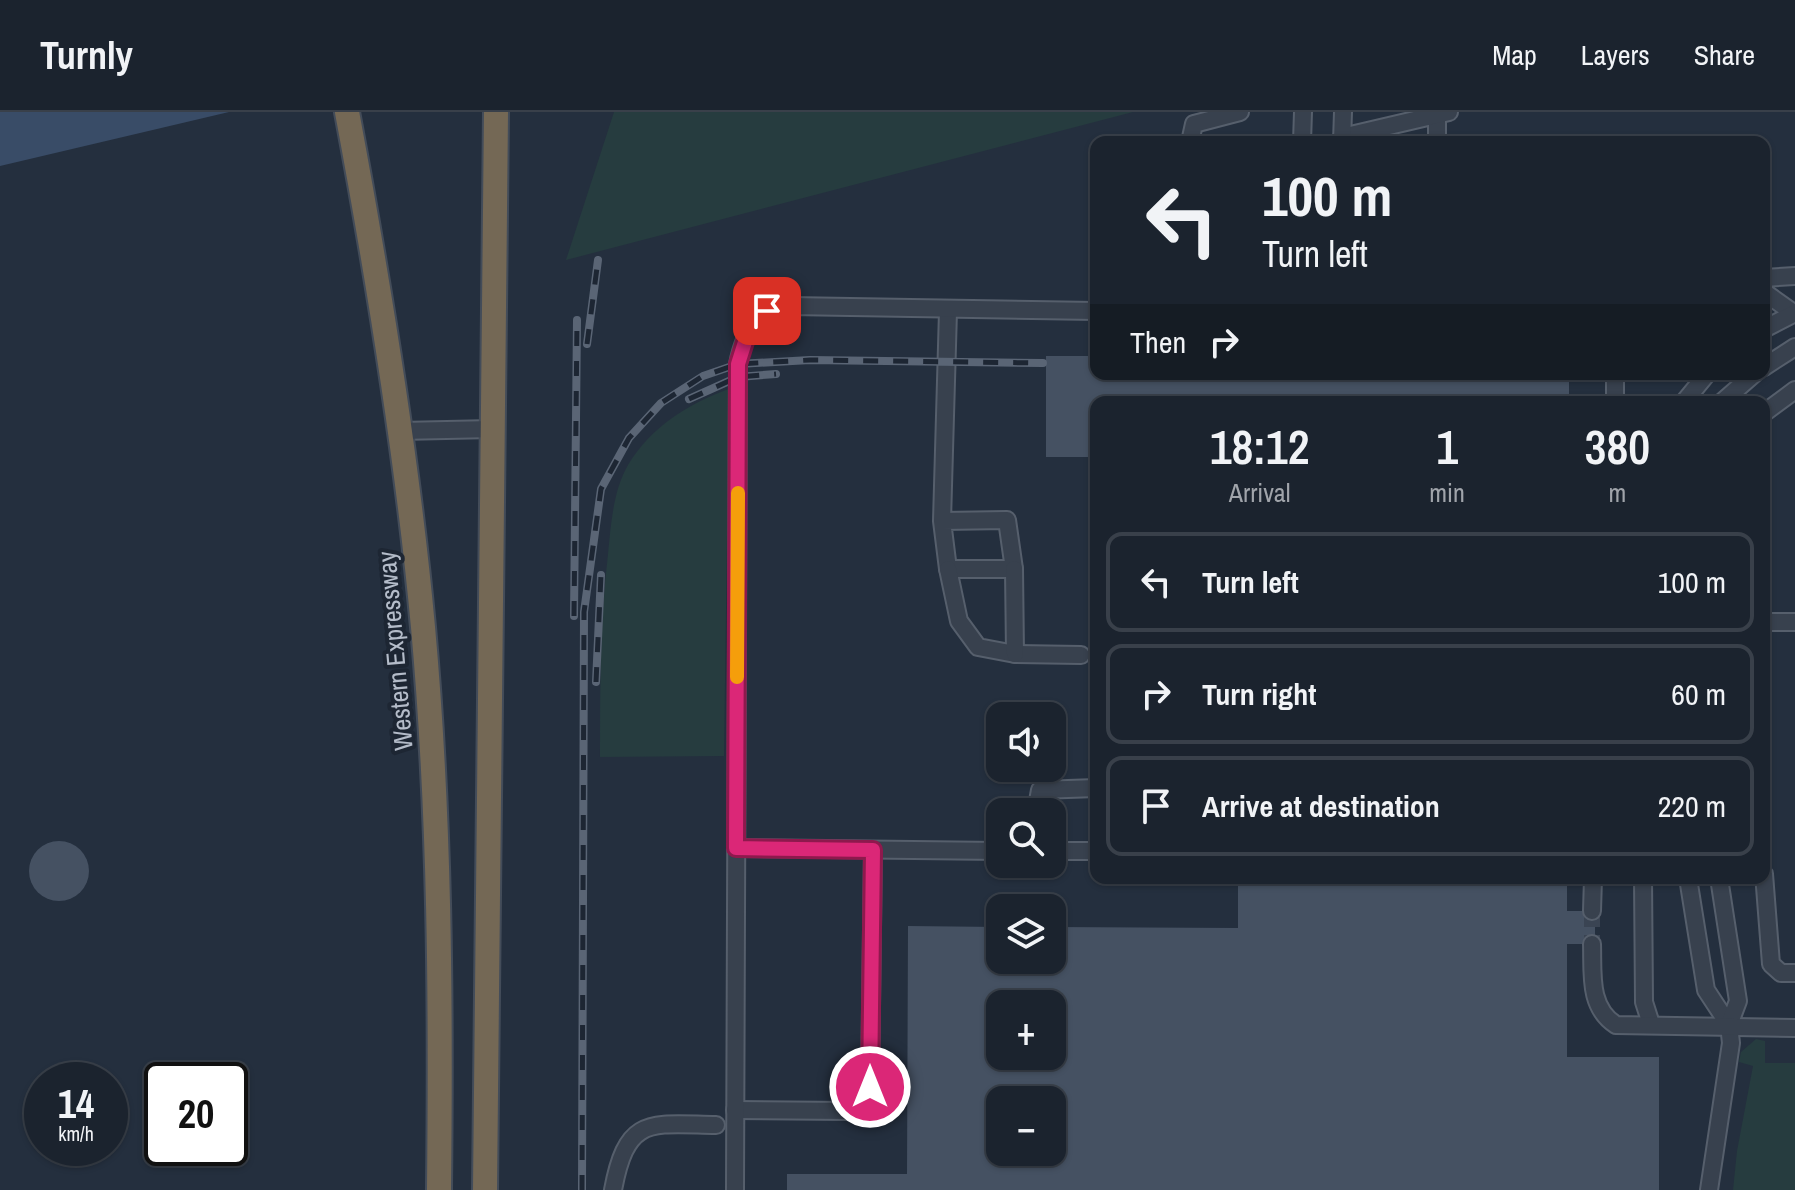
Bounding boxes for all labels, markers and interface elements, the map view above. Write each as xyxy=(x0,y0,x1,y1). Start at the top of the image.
text: Turnly xyxy=(40,30,133,81)
text: Map xyxy=(1492,36,1537,74)
text: Layers xyxy=(1581,36,1650,74)
text: Share xyxy=(1694,36,1755,74)
text: 100 m xyxy=(1262,158,1392,233)
icon: left xyxy=(1130,168,1234,272)
text: Turn left xyxy=(1262,230,1368,278)
pin xyxy=(733,277,801,345)
icon: arrive xyxy=(745,289,789,333)
icon: right xyxy=(1202,320,1246,364)
text: Then xyxy=(1130,322,1186,362)
text: 18:12 xyxy=(1210,414,1310,479)
text: 1 xyxy=(1436,414,1458,479)
text: 380 xyxy=(1585,414,1650,479)
text: Arrival xyxy=(1229,475,1290,510)
text: min xyxy=(1429,475,1465,510)
text: m xyxy=(1609,475,1626,510)
street label: Western Expressway xyxy=(368,550,421,752)
icon: left xyxy=(1134,560,1178,604)
text: Turn left xyxy=(1202,562,1299,602)
text: 100 m xyxy=(1658,562,1726,602)
icon: right xyxy=(1134,672,1178,716)
text: Turn right xyxy=(1202,674,1316,714)
text: 60 m xyxy=(1671,674,1726,714)
map controls xyxy=(986,702,1066,1166)
button: sound xyxy=(986,702,1066,782)
icon: arrive xyxy=(1134,784,1178,828)
text: Arrive at destination xyxy=(1202,786,1440,826)
text: 220 m xyxy=(1658,786,1726,826)
button: search xyxy=(986,798,1066,878)
button: layers xyxy=(986,894,1066,974)
button: + xyxy=(986,990,1066,1070)
position arrow xyxy=(828,1045,912,1129)
speed limit sign: 20 xyxy=(144,1062,248,1166)
text: 14 xyxy=(58,1077,94,1130)
button: − xyxy=(986,1086,1066,1166)
text: km/h xyxy=(58,1120,94,1147)

